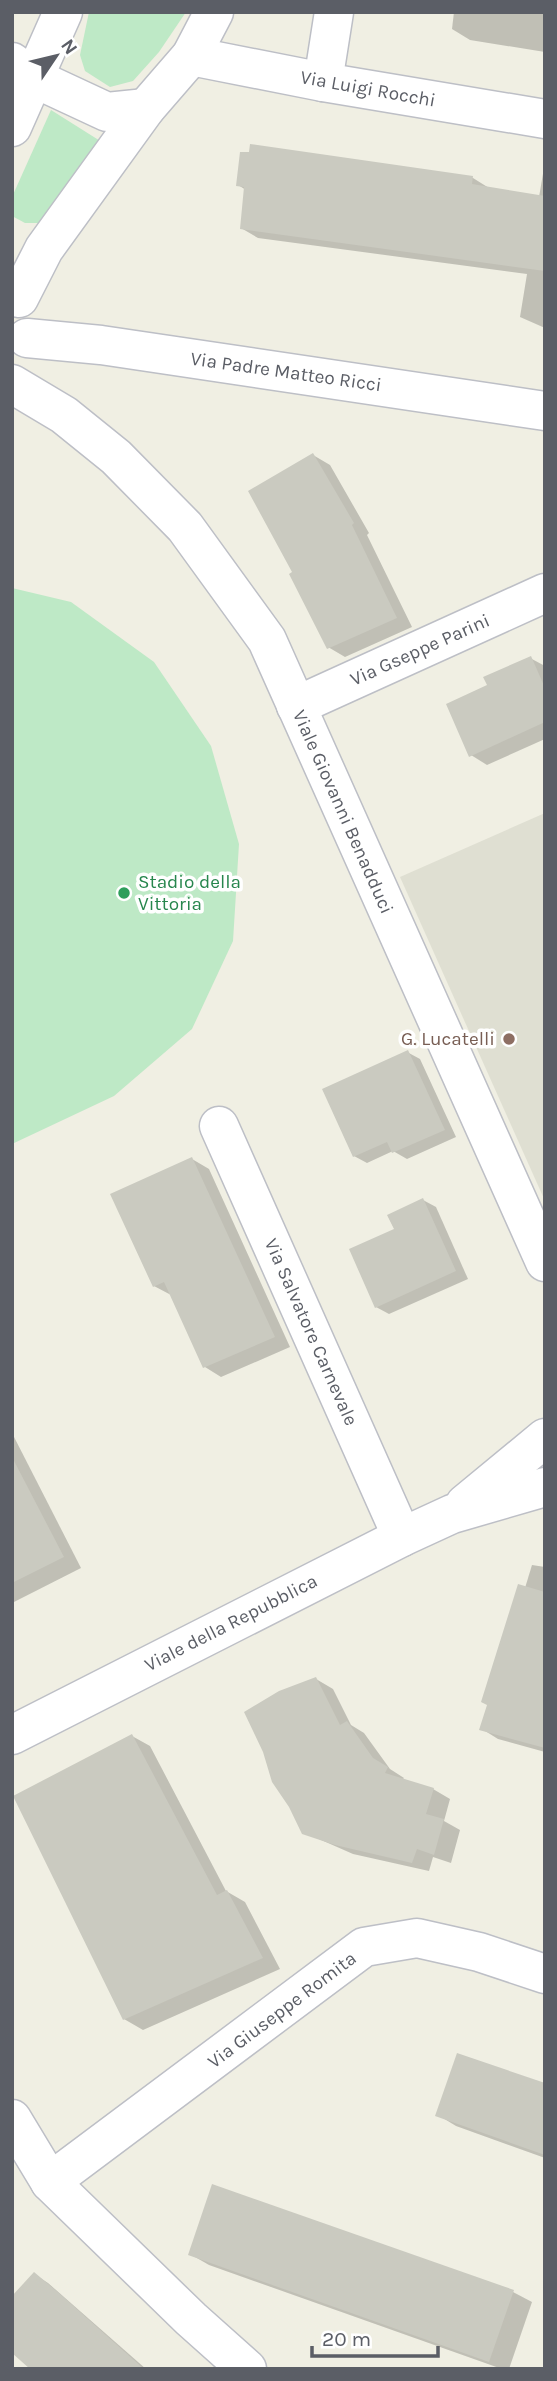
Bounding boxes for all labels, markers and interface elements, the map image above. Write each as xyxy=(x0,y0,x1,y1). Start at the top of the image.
north arrow xyxy=(21,21,91,91)
text: N xyxy=(56,35,82,59)
street label: Via Luigi Rocchi xyxy=(299,66,437,112)
street label: Via Padre Matteo Ricci xyxy=(189,348,383,396)
street label: Via Gseppe Parini xyxy=(347,609,493,691)
street label: Viale Giovanni Benadduci xyxy=(288,707,398,917)
place label: Stadio della Vittoria xyxy=(138,871,241,915)
marker: Stadio della Vittoria xyxy=(116,885,132,901)
place label: G. Lucatelli xyxy=(401,1028,495,1050)
marker: G. Lucatelli xyxy=(501,1031,517,1047)
street label: Via Salvatore Carnevale xyxy=(260,1235,362,1429)
street label: Viale della Repubblica xyxy=(141,1570,321,1676)
street label: Via Giuseppe Romita xyxy=(203,1947,361,2073)
scale bar xyxy=(312,2314,438,2358)
text: 20 m xyxy=(322,2327,371,2351)

